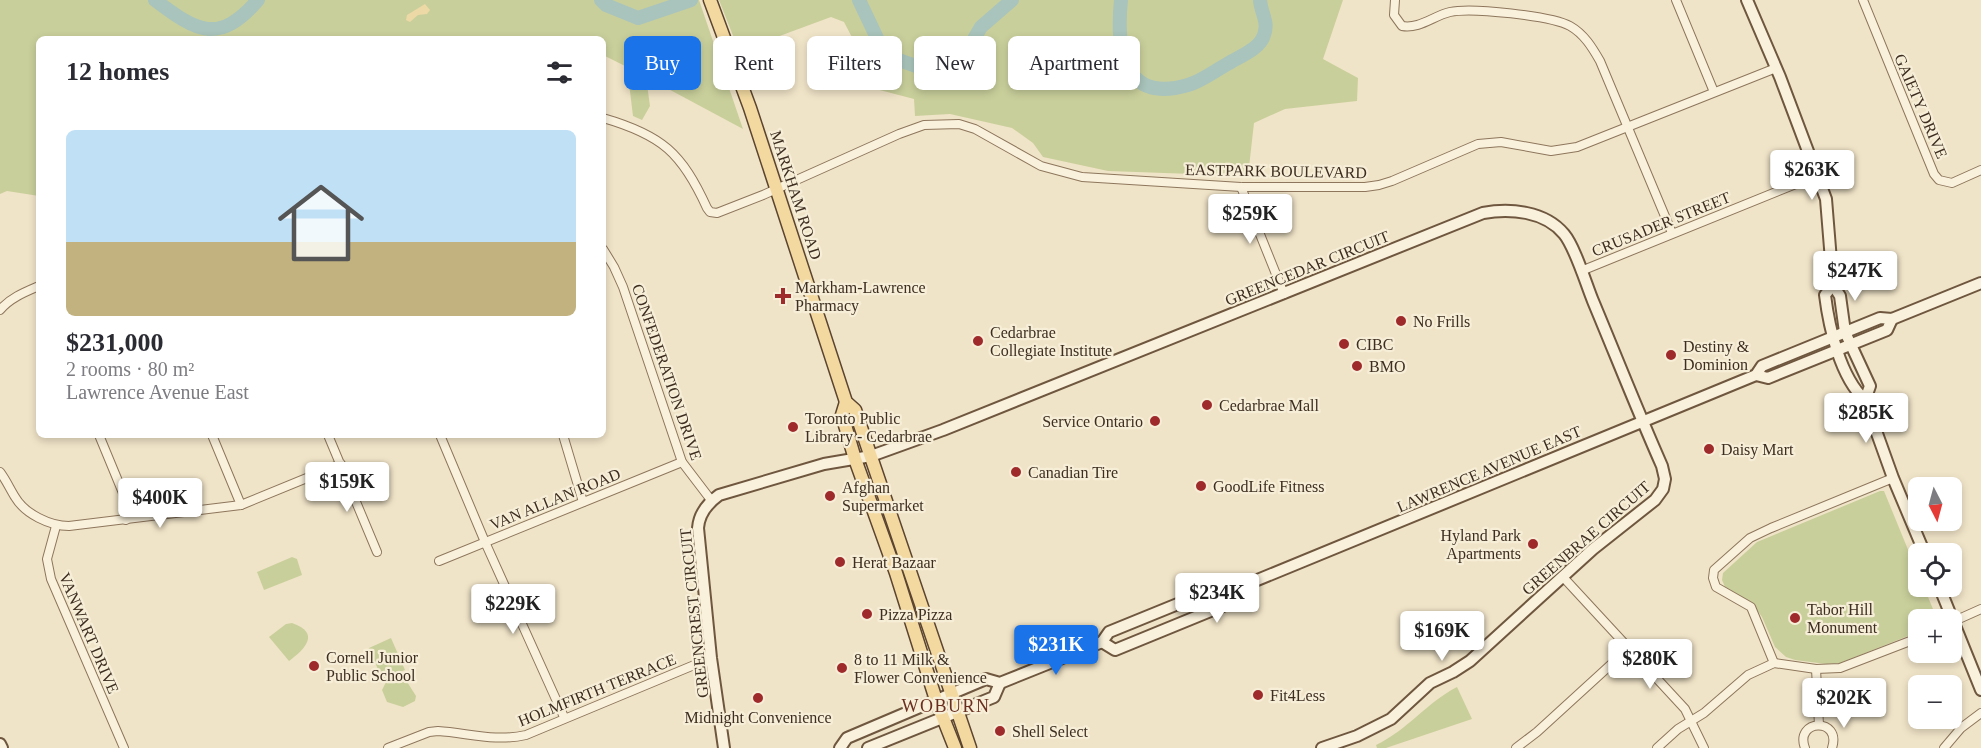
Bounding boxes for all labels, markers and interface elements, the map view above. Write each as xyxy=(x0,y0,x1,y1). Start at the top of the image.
chip: Buy xyxy=(624,36,701,90)
chip: Rent xyxy=(713,36,795,90)
chip: Filters xyxy=(807,36,902,90)
chip: New xyxy=(914,36,996,90)
chip: Apartment xyxy=(1008,36,1140,90)
street label: GAIETY DRIVE xyxy=(1891,51,1951,161)
icon: filters xyxy=(543,56,576,89)
text: 12 homes xyxy=(66,57,169,86)
street label: MARKHAM ROAD xyxy=(767,128,825,262)
pin: $263K xyxy=(1770,150,1854,201)
text: $263K xyxy=(1784,158,1840,180)
street label: EASTPARK BOULEVARD xyxy=(1185,161,1367,181)
icon: home xyxy=(267,169,375,277)
street label: CRUSADER STREET xyxy=(1589,188,1733,260)
pin: $259K xyxy=(1208,194,1292,245)
text: $259K xyxy=(1222,202,1278,224)
street label: GREENCEDAR CIRCUIT xyxy=(1222,227,1392,309)
pin: $247K xyxy=(1813,251,1897,302)
text: $247K xyxy=(1827,259,1883,281)
place label: Markham-Lawrence Pharmacy xyxy=(795,279,926,315)
street label: CONFEDERATION DRIVE xyxy=(629,282,705,462)
marker: Markham-Lawrence Pharmacy xyxy=(776,289,790,303)
place label: No Frills xyxy=(1413,313,1470,330)
marker: No Frills xyxy=(1394,314,1408,328)
place label: Cedarbrae Collegiate Institute xyxy=(990,324,1112,360)
text: $231,000 xyxy=(66,328,164,357)
marker: Cedarbrae Collegiate Institute xyxy=(971,334,985,348)
place label: CIBC xyxy=(1356,336,1393,353)
marker: CIBC xyxy=(1337,337,1351,351)
place label: Destiny & Dominion xyxy=(1683,338,1750,373)
marker: Destiny & Dominion xyxy=(1664,348,1678,362)
text: 2 rooms · 80 m² xyxy=(66,358,194,380)
place label: BMO xyxy=(1369,358,1405,375)
marker: BMO xyxy=(1350,359,1364,373)
text: Lawrence Avenue East xyxy=(66,381,249,403)
pin: $285K xyxy=(1824,393,1908,444)
place label: Cedarbrae Mall xyxy=(1219,397,1320,414)
marker: Cedarbrae Mall xyxy=(1200,398,1214,412)
text: $285K xyxy=(1838,401,1894,423)
place label: Toronto Public Library - Cedarbrae xyxy=(805,410,932,446)
place label: Service Ontario xyxy=(1042,413,1143,430)
marker: Service Ontario xyxy=(1148,414,1162,428)
marker: Toronto Public Library - Cedarbrae xyxy=(786,420,800,434)
street label: LAWRENCE AVENUE EAST xyxy=(1394,422,1584,516)
place label: Daisy Mart xyxy=(1721,441,1794,459)
marker: Daisy Mart xyxy=(1702,442,1716,456)
pin: $159K xyxy=(305,462,389,513)
place label: Canadian Tire xyxy=(1028,464,1118,481)
street label: VAN ALLAN ROAD xyxy=(487,465,623,533)
marker: Canadian Tire xyxy=(1009,465,1023,479)
text: $159K xyxy=(319,470,375,492)
north arrow xyxy=(1908,477,1962,531)
map controls xyxy=(1908,477,1962,729)
pin: $400K xyxy=(118,478,202,529)
place label: GoodLife Fitness xyxy=(1213,478,1325,495)
street label: GREENBRAE CIRCUIT xyxy=(1519,478,1654,598)
place label: Afghan Supermarket xyxy=(842,479,924,515)
marker: GoodLife Fitness xyxy=(1194,479,1208,493)
text: $400K xyxy=(132,486,188,508)
marker: Afghan Supermarket xyxy=(823,489,837,503)
street label: GREENCREST CIRCUIT xyxy=(677,527,711,699)
place label: Hyland Park Apartments xyxy=(1441,527,1521,563)
marker: Hyland Park Apartments xyxy=(1526,537,1540,551)
button: locate xyxy=(1908,543,1962,597)
place label: Herat Bazaar xyxy=(852,554,937,571)
marker: Herat Bazaar xyxy=(833,555,847,569)
street label: VANWART DRIVE xyxy=(56,570,122,696)
pin: $234K xyxy=(1175,573,1259,624)
text: $234K xyxy=(1189,581,1245,603)
pin: $229K xyxy=(471,584,555,635)
text: $229K xyxy=(485,592,541,614)
place label: Tabor Hill Monument xyxy=(1807,601,1878,636)
place label: Pizza Pizza xyxy=(879,606,952,623)
marker: Pizza Pizza xyxy=(860,607,874,621)
button: + xyxy=(1908,609,1962,663)
pin: $169K xyxy=(1400,611,1484,662)
marker: Tabor Hill Monument xyxy=(1788,611,1802,625)
text: $169K xyxy=(1414,619,1470,641)
pin: $231K xyxy=(1014,625,1098,676)
text: $231K xyxy=(1028,633,1084,655)
pin: $280K xyxy=(1608,639,1692,690)
text: $280K xyxy=(1622,647,1678,669)
place label: Cornell Junior Public School xyxy=(326,649,419,684)
street label: HOLMFIRTH TERRACE xyxy=(515,650,679,730)
place label: 8 to 11 Milk & Flower Convenience xyxy=(854,651,987,686)
marker: Cornell Junior Public School xyxy=(307,659,321,673)
marker: 8 to 11 Milk & Flower Convenience xyxy=(835,661,849,675)
button: − xyxy=(1908,675,1962,729)
pin: $202K xyxy=(1802,678,1886,729)
text: $202K xyxy=(1816,686,1872,708)
place label: Fit4Less xyxy=(1270,687,1325,704)
marker: Fit4Less xyxy=(1251,688,1265,702)
marker: Midnight Convenience xyxy=(751,691,765,705)
district label: WOBURN xyxy=(902,696,991,716)
place label: Midnight Convenience xyxy=(684,709,832,727)
place label: Shell Select xyxy=(1012,723,1089,740)
marker: Shell Select xyxy=(993,724,1007,738)

